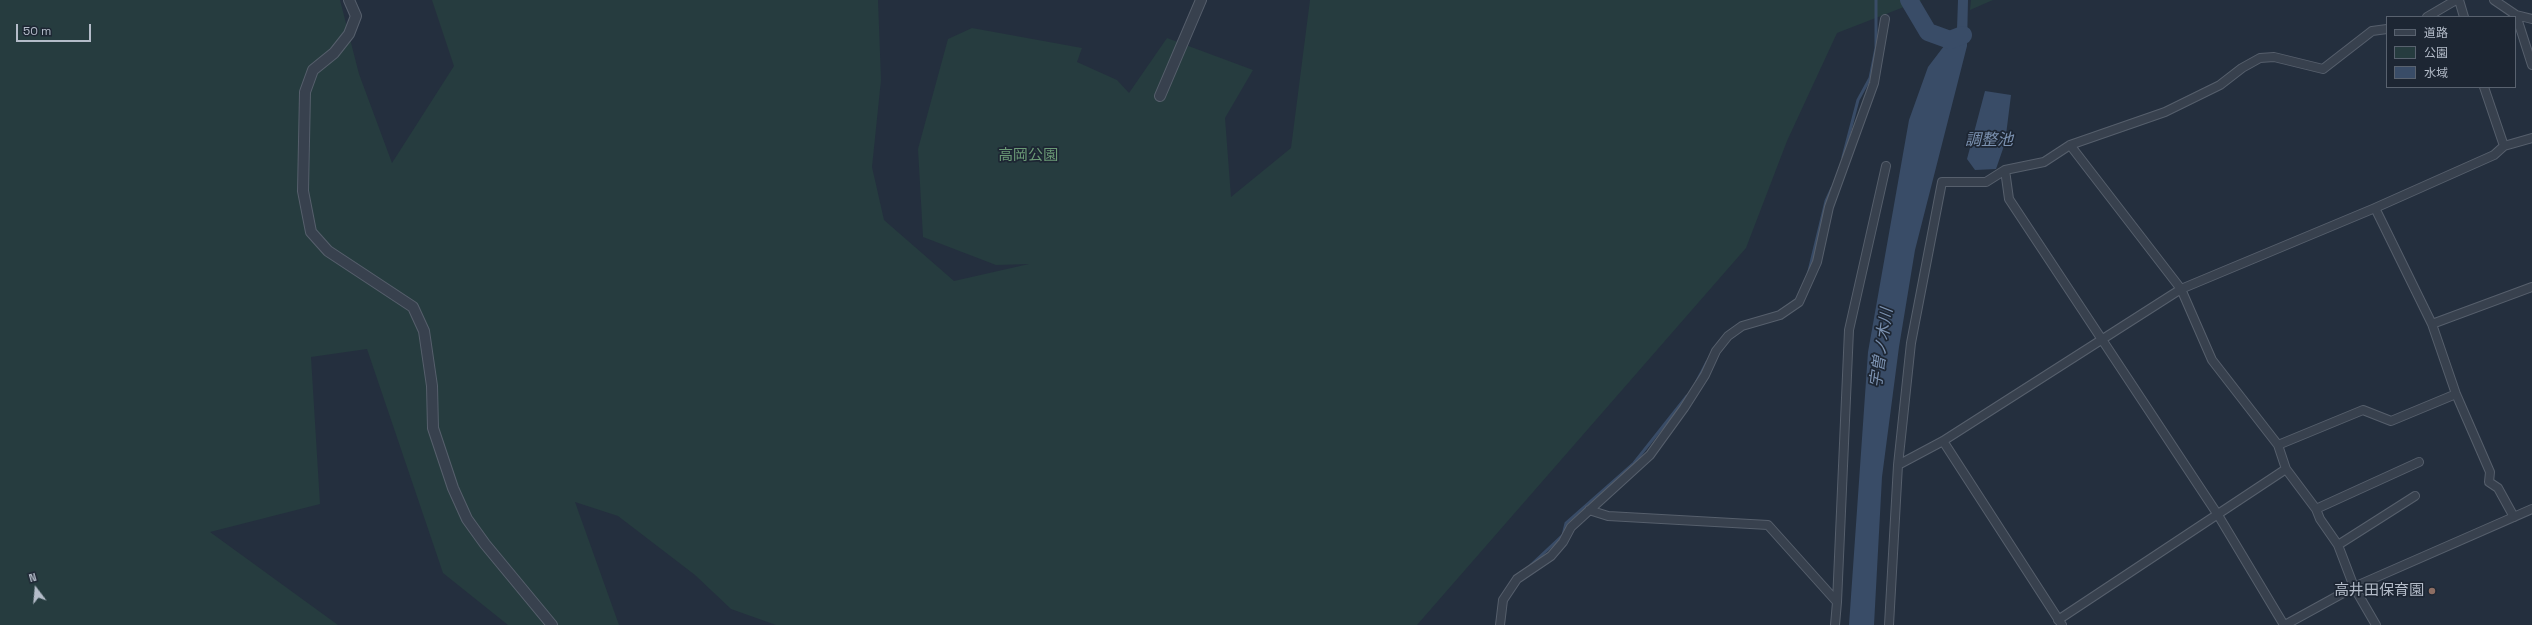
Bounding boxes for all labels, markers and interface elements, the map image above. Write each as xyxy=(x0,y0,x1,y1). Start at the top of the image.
scale bar xyxy=(18,16,93,42)
legend xyxy=(2386,16,2516,88)
text: 50 m xyxy=(23,23,51,39)
text: 道路 xyxy=(2424,25,2448,41)
text: 公園 xyxy=(2424,45,2448,61)
text: 水域 xyxy=(2424,65,2448,81)
water label: 調整池 xyxy=(1965,131,2013,151)
park label: 高岡公園 xyxy=(998,147,1058,165)
water label: 宇曽ノ木川 xyxy=(1867,307,1897,389)
north arrow xyxy=(16,569,56,609)
text: N xyxy=(27,570,38,585)
place label: 高井田保育園 xyxy=(2334,582,2424,600)
marker: 高井田保育園 xyxy=(2427,586,2437,596)

